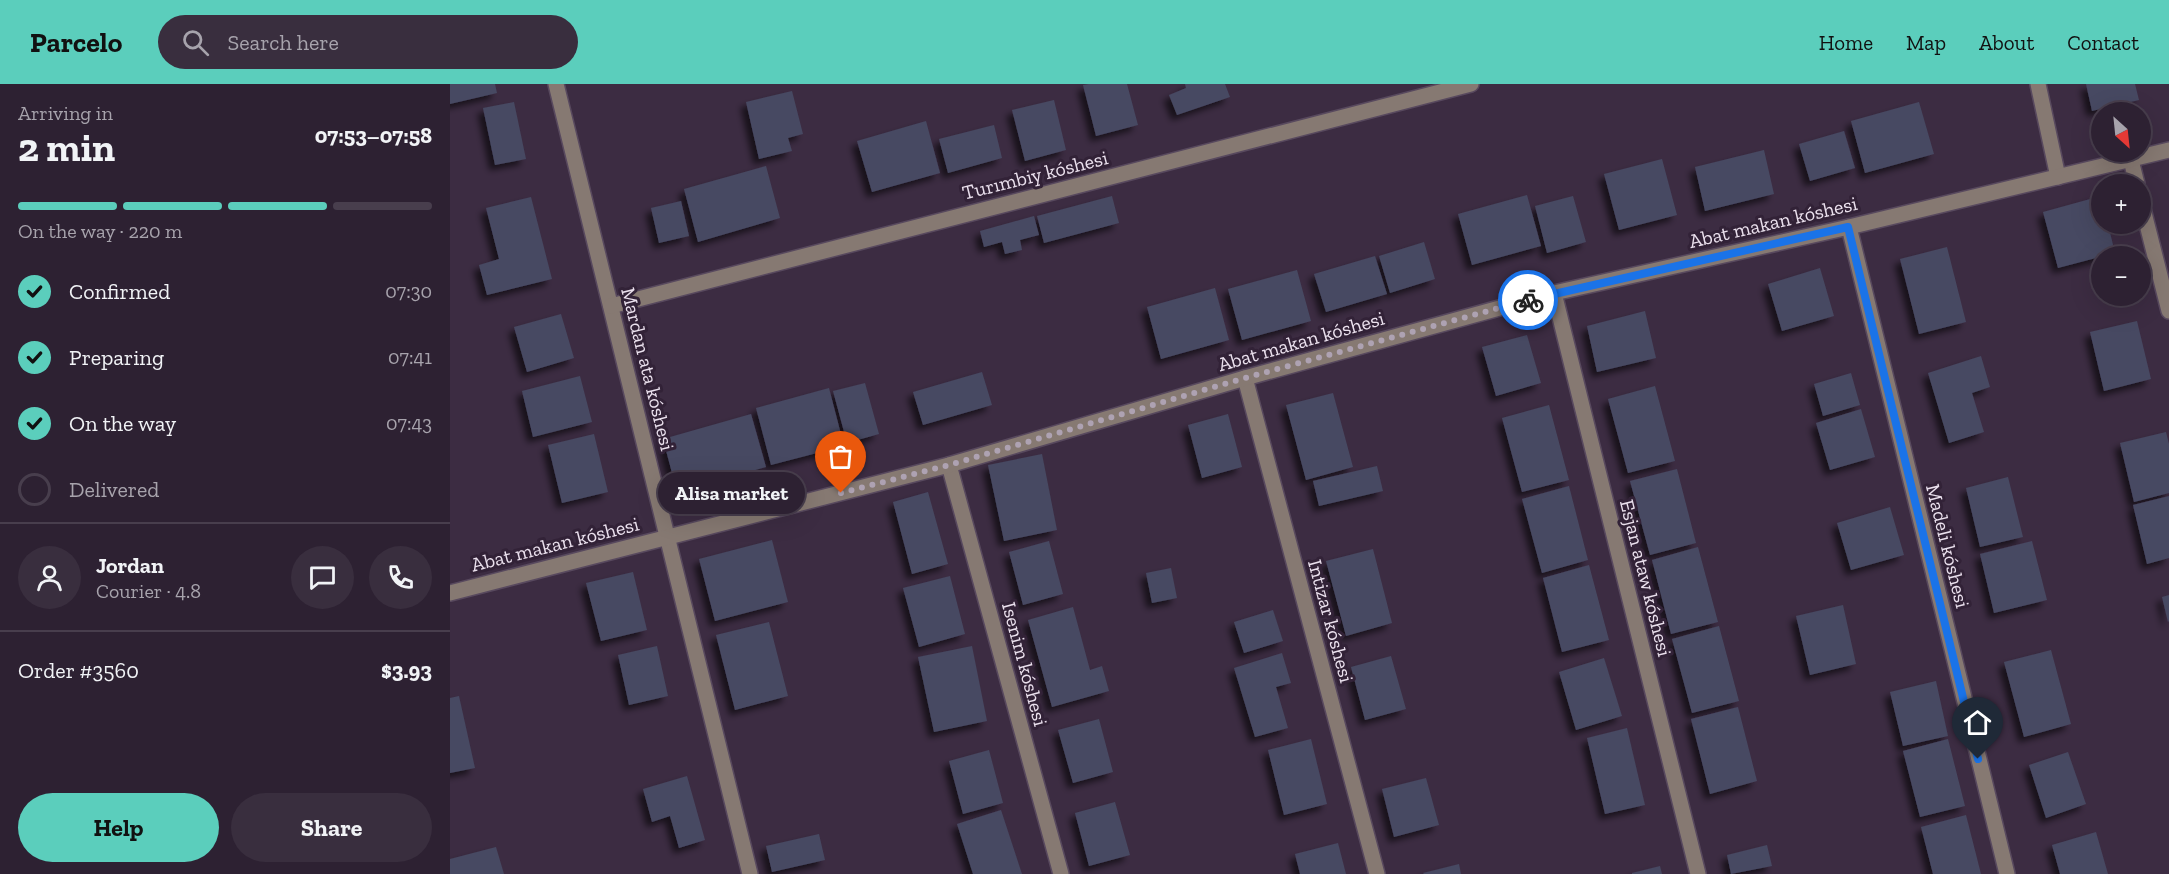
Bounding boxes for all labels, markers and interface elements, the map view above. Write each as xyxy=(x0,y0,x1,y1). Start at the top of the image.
search box xyxy=(158,15,578,69)
text: Parcelo xyxy=(30,26,122,59)
icon: search xyxy=(179,26,212,59)
text: Search here xyxy=(227,29,339,56)
text: Home xyxy=(1819,30,1873,55)
text: Map xyxy=(1906,30,1946,55)
text: About xyxy=(1979,30,2034,55)
text: Contact xyxy=(2067,30,2139,55)
text: Arriving in xyxy=(18,101,113,125)
north arrow xyxy=(2091,102,2151,162)
map controls xyxy=(2091,102,2151,306)
text: 07:53–07:58 xyxy=(315,122,432,149)
text: 2 min xyxy=(18,124,115,171)
street label: Turımbiy kóshesi xyxy=(960,145,1111,205)
button: + xyxy=(2091,174,2151,234)
street label: Abat makan kóshesi xyxy=(1686,191,1860,253)
text: On the way · 220 m xyxy=(18,219,182,243)
button: − xyxy=(2091,246,2151,306)
courier xyxy=(1498,270,1558,330)
icon: check xyxy=(18,275,51,308)
text: Confirmed xyxy=(69,278,170,305)
text: 07:30 xyxy=(385,279,432,303)
icon: bike xyxy=(1512,284,1545,317)
street label: Mardan ata kóshesi xyxy=(616,285,680,454)
street label: Abat makan kóshesi xyxy=(1215,306,1387,376)
icon: check xyxy=(18,341,51,374)
text: Preparing xyxy=(69,344,164,371)
text: 07:41 xyxy=(388,345,432,369)
icon: check xyxy=(18,407,51,440)
text: On the way xyxy=(69,410,176,437)
text: 07:43 xyxy=(386,411,432,435)
pin xyxy=(815,431,866,493)
icon: bag xyxy=(824,440,857,473)
callout: Alisa market xyxy=(658,472,805,514)
text: Delivered xyxy=(69,476,159,503)
text: Alisa market xyxy=(675,481,788,505)
street label: Madeli kóshesi xyxy=(1921,481,1975,611)
street label: Esjan ataw kóshesi xyxy=(1615,497,1677,659)
street label: Abat makan kóshesi xyxy=(469,511,642,576)
button: person xyxy=(18,546,81,609)
button: chat xyxy=(291,546,354,609)
button: phone xyxy=(369,546,432,609)
text: Jordan xyxy=(96,552,164,579)
street label: Intizar kóshesi xyxy=(1303,557,1359,686)
text: Courier · 4.8 xyxy=(96,579,201,603)
street label: Isenim kóshesi xyxy=(997,599,1053,729)
text: Order #3560 xyxy=(18,657,139,684)
text: $3.93 xyxy=(381,657,432,684)
pin xyxy=(1952,697,2003,759)
icon: home xyxy=(1961,706,1994,739)
button: Help xyxy=(18,793,219,862)
button: Share xyxy=(231,793,432,862)

